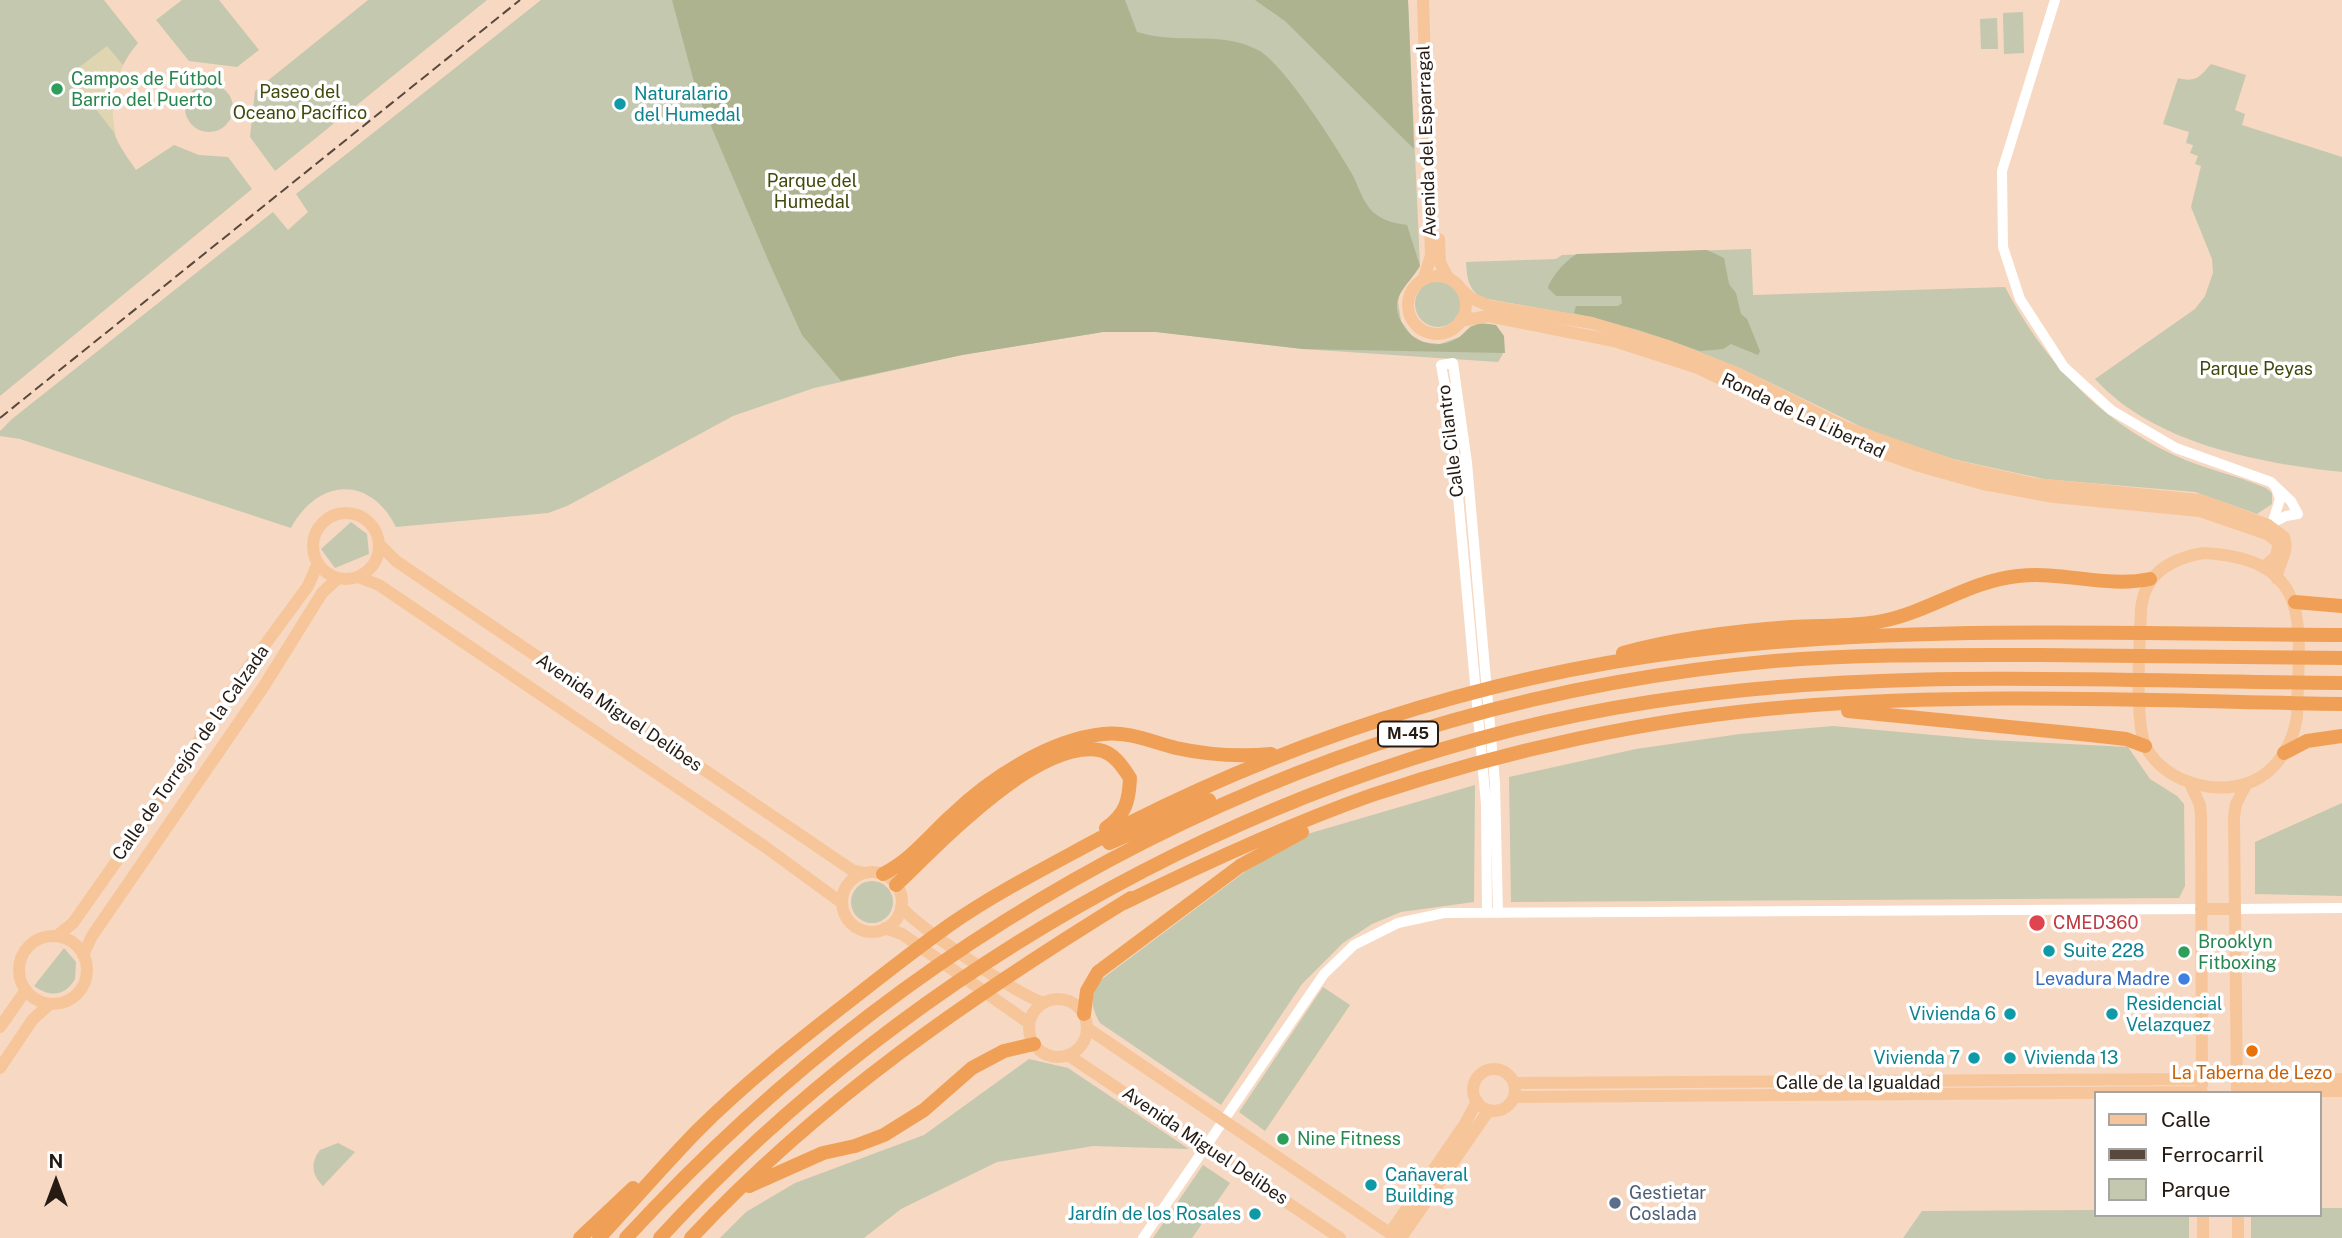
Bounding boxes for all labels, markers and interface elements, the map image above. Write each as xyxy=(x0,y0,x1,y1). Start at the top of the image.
street label: Avenida del Esparragal xyxy=(1413,45,1441,237)
place label: Campos de Fútbol Barrio del Puerto xyxy=(71,68,223,110)
marker: Campos de Fútbol Barrio del Puerto xyxy=(49,81,65,97)
park label: Paseo del Oceano Pacífico xyxy=(233,81,367,124)
place label: Naturalario del Humedal xyxy=(634,83,741,126)
marker: Naturalario del Humedal xyxy=(612,96,628,112)
park label: Parque del Humedal xyxy=(767,170,857,212)
park label: Parque Peyas xyxy=(2199,358,2313,380)
street label: Ronda de La Libertad xyxy=(1718,369,1888,463)
street label: Calle Cilantro xyxy=(1433,383,1469,499)
street label: Calle de Torrejón de la Calzada xyxy=(108,641,274,865)
street label: Avenida Miguel Delibes xyxy=(532,650,706,776)
road number: M-45 xyxy=(1378,722,1438,747)
place label: CMED360 xyxy=(2053,912,2138,934)
marker: CMED360 xyxy=(2027,913,2047,933)
place label: Brooklyn Fitboxing xyxy=(2198,931,2277,974)
place label: Suite 228 xyxy=(2063,940,2145,962)
marker: Suite 228 xyxy=(2041,943,2057,959)
marker: Brooklyn Fitboxing xyxy=(2176,944,2192,960)
place label: Levadura Madre xyxy=(2035,968,2170,990)
marker: Levadura Madre xyxy=(2176,971,2192,987)
place label: Residencial Velazquez xyxy=(2126,993,2222,1036)
place label: Vivienda 6 xyxy=(1909,1003,1996,1025)
marker: Vivienda 6 xyxy=(2002,1006,2018,1022)
marker: Residencial Velazquez xyxy=(2104,1006,2120,1022)
marker: La Taberna de Lezo xyxy=(2244,1043,2260,1059)
place label: Vivienda 7 xyxy=(1873,1047,1960,1069)
place label: Vivienda 13 xyxy=(2024,1047,2118,1069)
marker: Vivienda 7 xyxy=(1966,1050,1982,1066)
marker: Vivienda 13 xyxy=(2002,1050,2018,1066)
place label: La Taberna de Lezo xyxy=(2172,1062,2332,1084)
street label: Calle de la Igualdad xyxy=(1776,1072,1940,1094)
street label: Avenida Miguel Delibes xyxy=(1118,1083,1292,1209)
legend xyxy=(2094,1091,2321,1217)
text: Calle xyxy=(2161,1107,2211,1132)
place label: Nine Fitness xyxy=(1297,1128,1401,1150)
marker: Nine Fitness xyxy=(1275,1131,1291,1147)
text: Ferrocarril xyxy=(2161,1142,2264,1167)
north arrow xyxy=(21,1147,91,1217)
text: N xyxy=(49,1150,63,1172)
place label: Cañaveral Building xyxy=(1385,1164,1468,1206)
marker: Cañaveral Building xyxy=(1363,1177,1379,1193)
text: Parque xyxy=(2161,1177,2230,1202)
place label: Gestietar Coslada xyxy=(1629,1182,1706,1224)
marker: Gestietar Coslada xyxy=(1607,1195,1623,1211)
place label: Jardín de los Rosales xyxy=(1068,1203,1241,1225)
marker: Jardín de los Rosales xyxy=(1247,1206,1263,1222)

